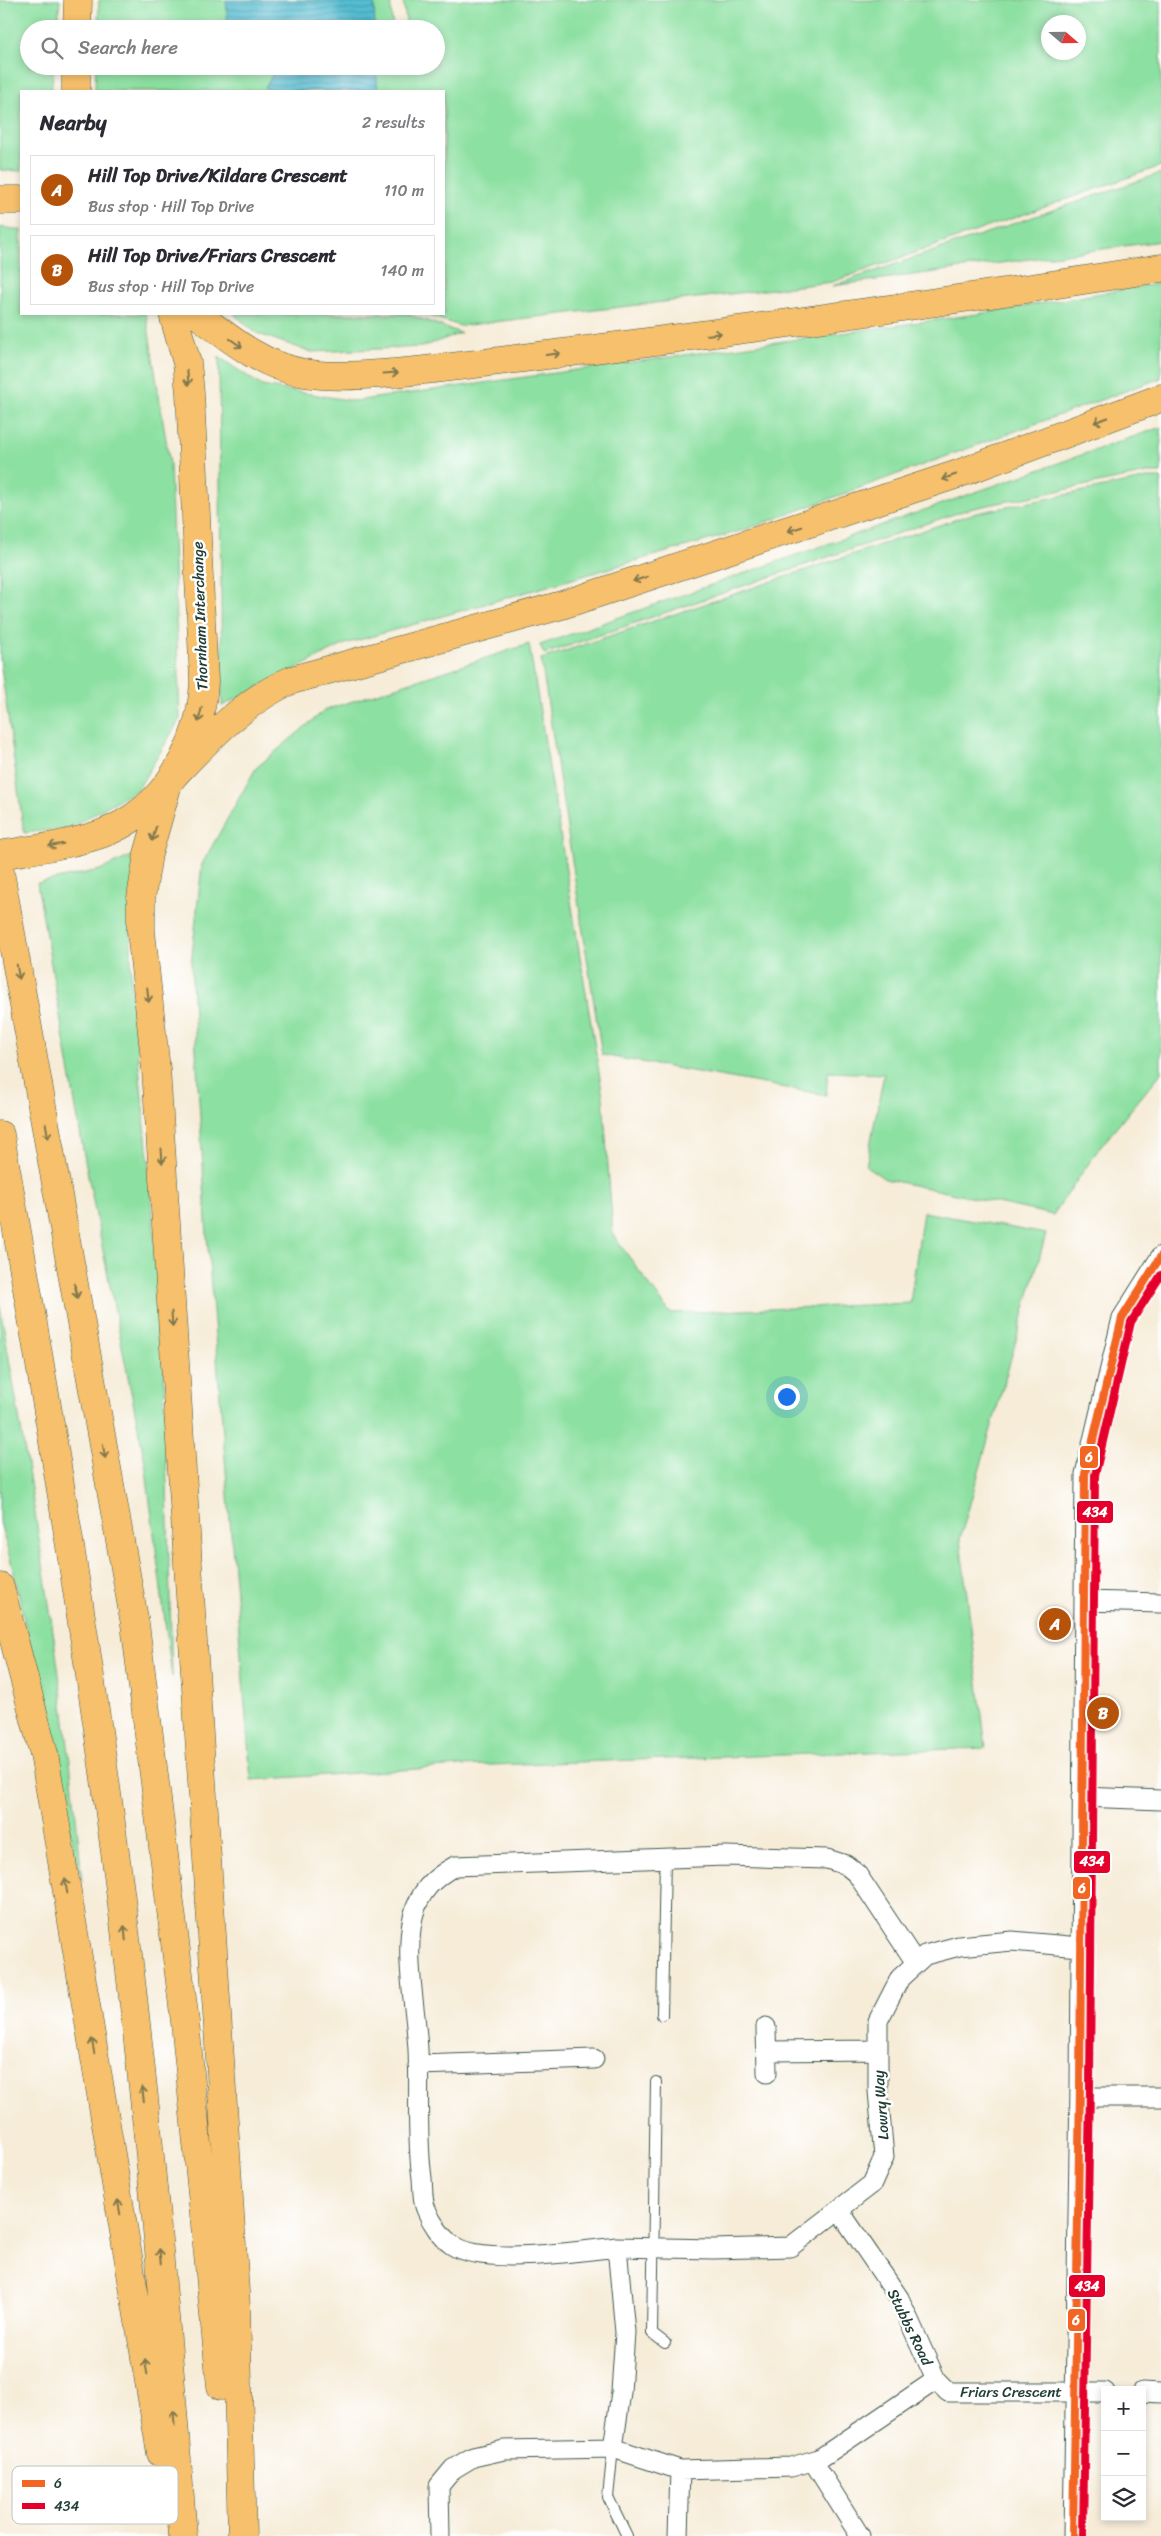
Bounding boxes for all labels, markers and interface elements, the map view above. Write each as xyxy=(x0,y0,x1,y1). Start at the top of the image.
north arrow xyxy=(1041,15,1086,60)
search box xyxy=(20,20,445,75)
text: Search here xyxy=(78,31,178,64)
icon: search xyxy=(38,34,66,62)
text: Nearby xyxy=(40,104,106,142)
text: 2 results xyxy=(362,108,425,137)
text: Hill Top Drive/Kildare Crescent xyxy=(88,159,347,192)
text: A xyxy=(52,176,62,205)
text: 110 m xyxy=(384,176,424,205)
text: Bus stop · Hill Top Drive xyxy=(88,192,254,221)
text: Hill Top Drive/Friars Crescent xyxy=(88,239,337,272)
text: B xyxy=(52,256,62,285)
text: 140 m xyxy=(381,256,424,285)
text: Bus stop · Hill Top Drive xyxy=(88,272,254,301)
one-way arrow xyxy=(706,329,722,339)
one-way arrow xyxy=(229,338,243,348)
one-way arrow xyxy=(544,349,560,359)
one-way arrow xyxy=(383,368,399,377)
one-way arrow xyxy=(183,370,193,386)
one-way arrow xyxy=(1094,416,1109,425)
one-way arrow xyxy=(942,473,957,482)
one-way arrow xyxy=(787,524,803,534)
street label: Thornham Interchange xyxy=(184,541,216,691)
one-way arrow xyxy=(633,575,649,585)
one-way arrow xyxy=(195,706,204,722)
one-way arrow xyxy=(148,825,158,841)
one-way arrow xyxy=(49,840,65,850)
one-way arrow xyxy=(13,963,23,979)
one-way arrow xyxy=(143,986,153,1002)
one-way arrow xyxy=(42,1123,52,1139)
one-way arrow xyxy=(158,1148,167,1164)
one-way arrow xyxy=(71,1283,81,1299)
one-way arrow xyxy=(168,1310,177,1326)
your location xyxy=(774,1384,800,1410)
one-way arrow xyxy=(100,1443,110,1459)
line badge: 6 xyxy=(1079,1445,1099,1469)
text: 6 xyxy=(1084,1445,1093,1470)
line badge: 434 xyxy=(1076,1500,1114,1524)
text: 434 xyxy=(1081,1500,1108,1525)
pin: A xyxy=(1039,1605,1071,1643)
pin: B xyxy=(1087,1694,1119,1732)
text: 434 xyxy=(1078,1849,1105,1874)
line badge: 434 xyxy=(1073,1850,1111,1874)
line badge: 6 xyxy=(1072,1876,1091,1900)
text: 6 xyxy=(1077,1876,1086,1901)
one-way arrow xyxy=(60,1879,70,1895)
one-way arrow xyxy=(120,1925,130,1941)
one-way arrow xyxy=(87,2039,97,2055)
street label: Lowry Way xyxy=(866,2069,896,2141)
one-way arrow xyxy=(138,2086,148,2102)
one-way arrow xyxy=(114,2199,124,2215)
one-way arrow xyxy=(155,2248,165,2264)
line badge: 434 xyxy=(1068,2274,1106,2298)
text: 434 xyxy=(1073,2274,1100,2299)
street label: Stubbs Road xyxy=(880,2284,940,2371)
line badge: 6 xyxy=(1067,2308,1086,2332)
text: 6 xyxy=(1071,2308,1080,2333)
one-way arrow xyxy=(141,2359,151,2375)
street label: Friars Crescent xyxy=(960,2379,1062,2405)
map controls xyxy=(1101,2386,1146,2521)
button: + xyxy=(1101,2386,1146,2431)
one-way arrow xyxy=(169,2410,179,2426)
button: − xyxy=(1101,2431,1146,2476)
legend xyxy=(12,2466,178,2524)
text: 6 xyxy=(54,2471,62,2496)
button: layers xyxy=(1101,2476,1146,2521)
text: 434 xyxy=(54,2494,79,2519)

